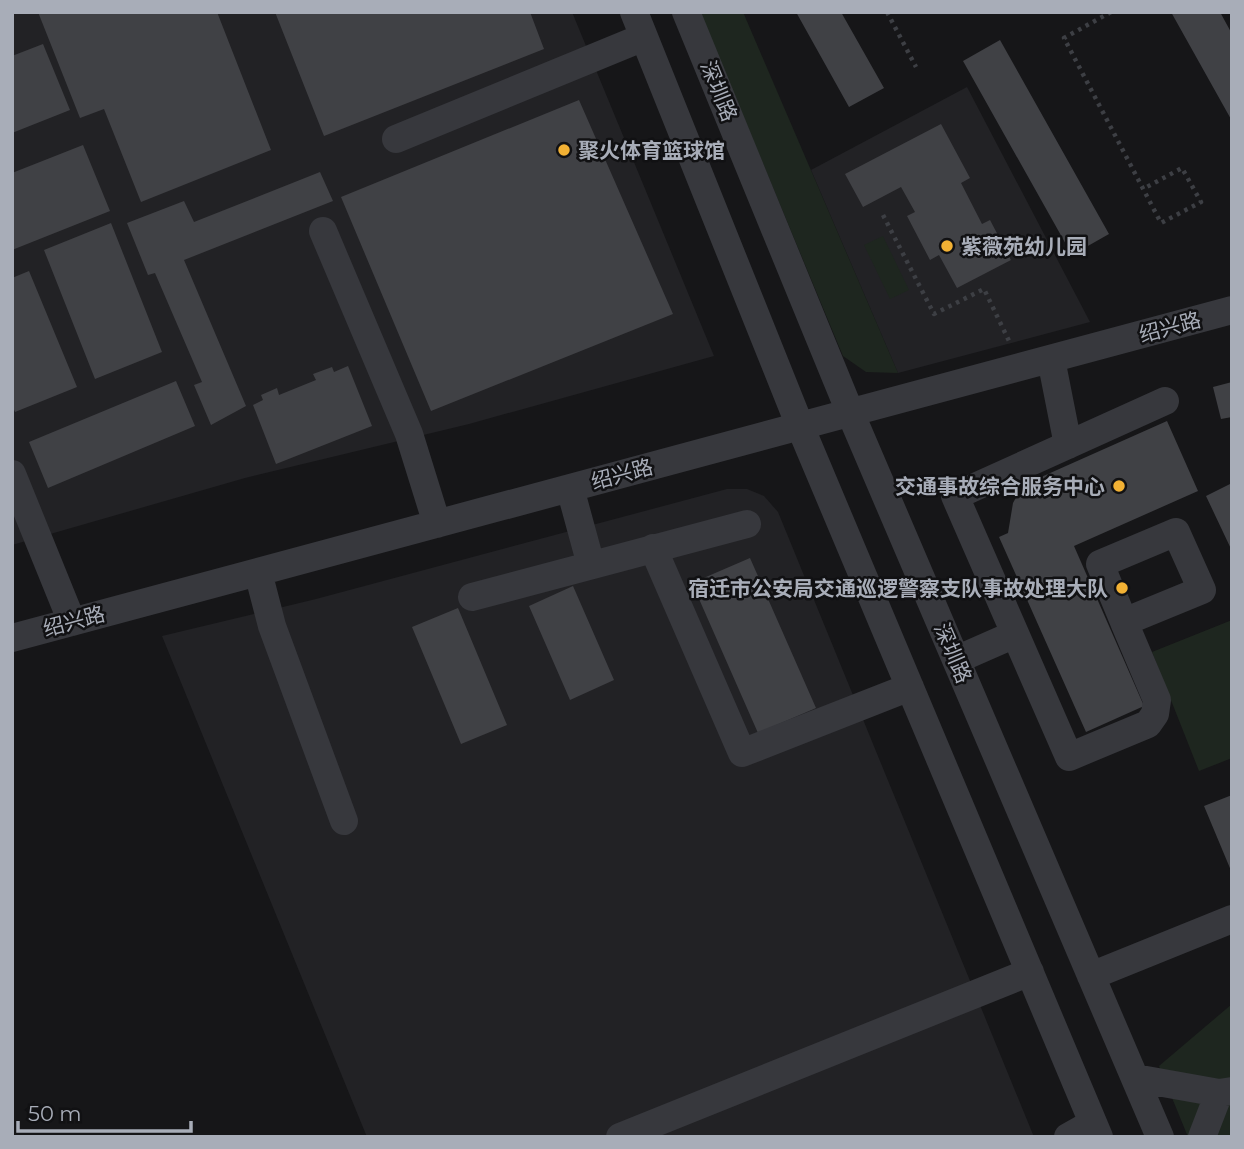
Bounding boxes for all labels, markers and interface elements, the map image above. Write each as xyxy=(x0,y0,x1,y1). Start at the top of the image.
street label: 深圳路 xyxy=(696,57,742,125)
place label: 聚火体育篮球馆 xyxy=(578,138,725,163)
marker: 聚火体育篮球馆 xyxy=(556,142,572,158)
place label: 紫薇苑幼儿园 xyxy=(961,234,1087,259)
marker: 紫薇苑幼儿园 xyxy=(939,238,955,254)
street label: 绍兴路 xyxy=(1136,307,1204,347)
street label: 绍兴路 xyxy=(588,454,656,494)
place label: 交通事故综合服务中心 xyxy=(895,474,1105,499)
marker: 交通事故综合服务中心 xyxy=(1111,478,1127,494)
place label: 宿迁市公安局交通巡逻警察支队事故处理大队 xyxy=(688,576,1108,601)
marker: 宿迁市公安局交通巡逻警察支队事故处理大队 xyxy=(1114,580,1130,596)
street label: 绍兴路 xyxy=(40,601,108,641)
street label: 深圳路 xyxy=(929,619,977,687)
scale bar xyxy=(18,1090,191,1134)
text: 50 m xyxy=(28,1101,82,1126)

